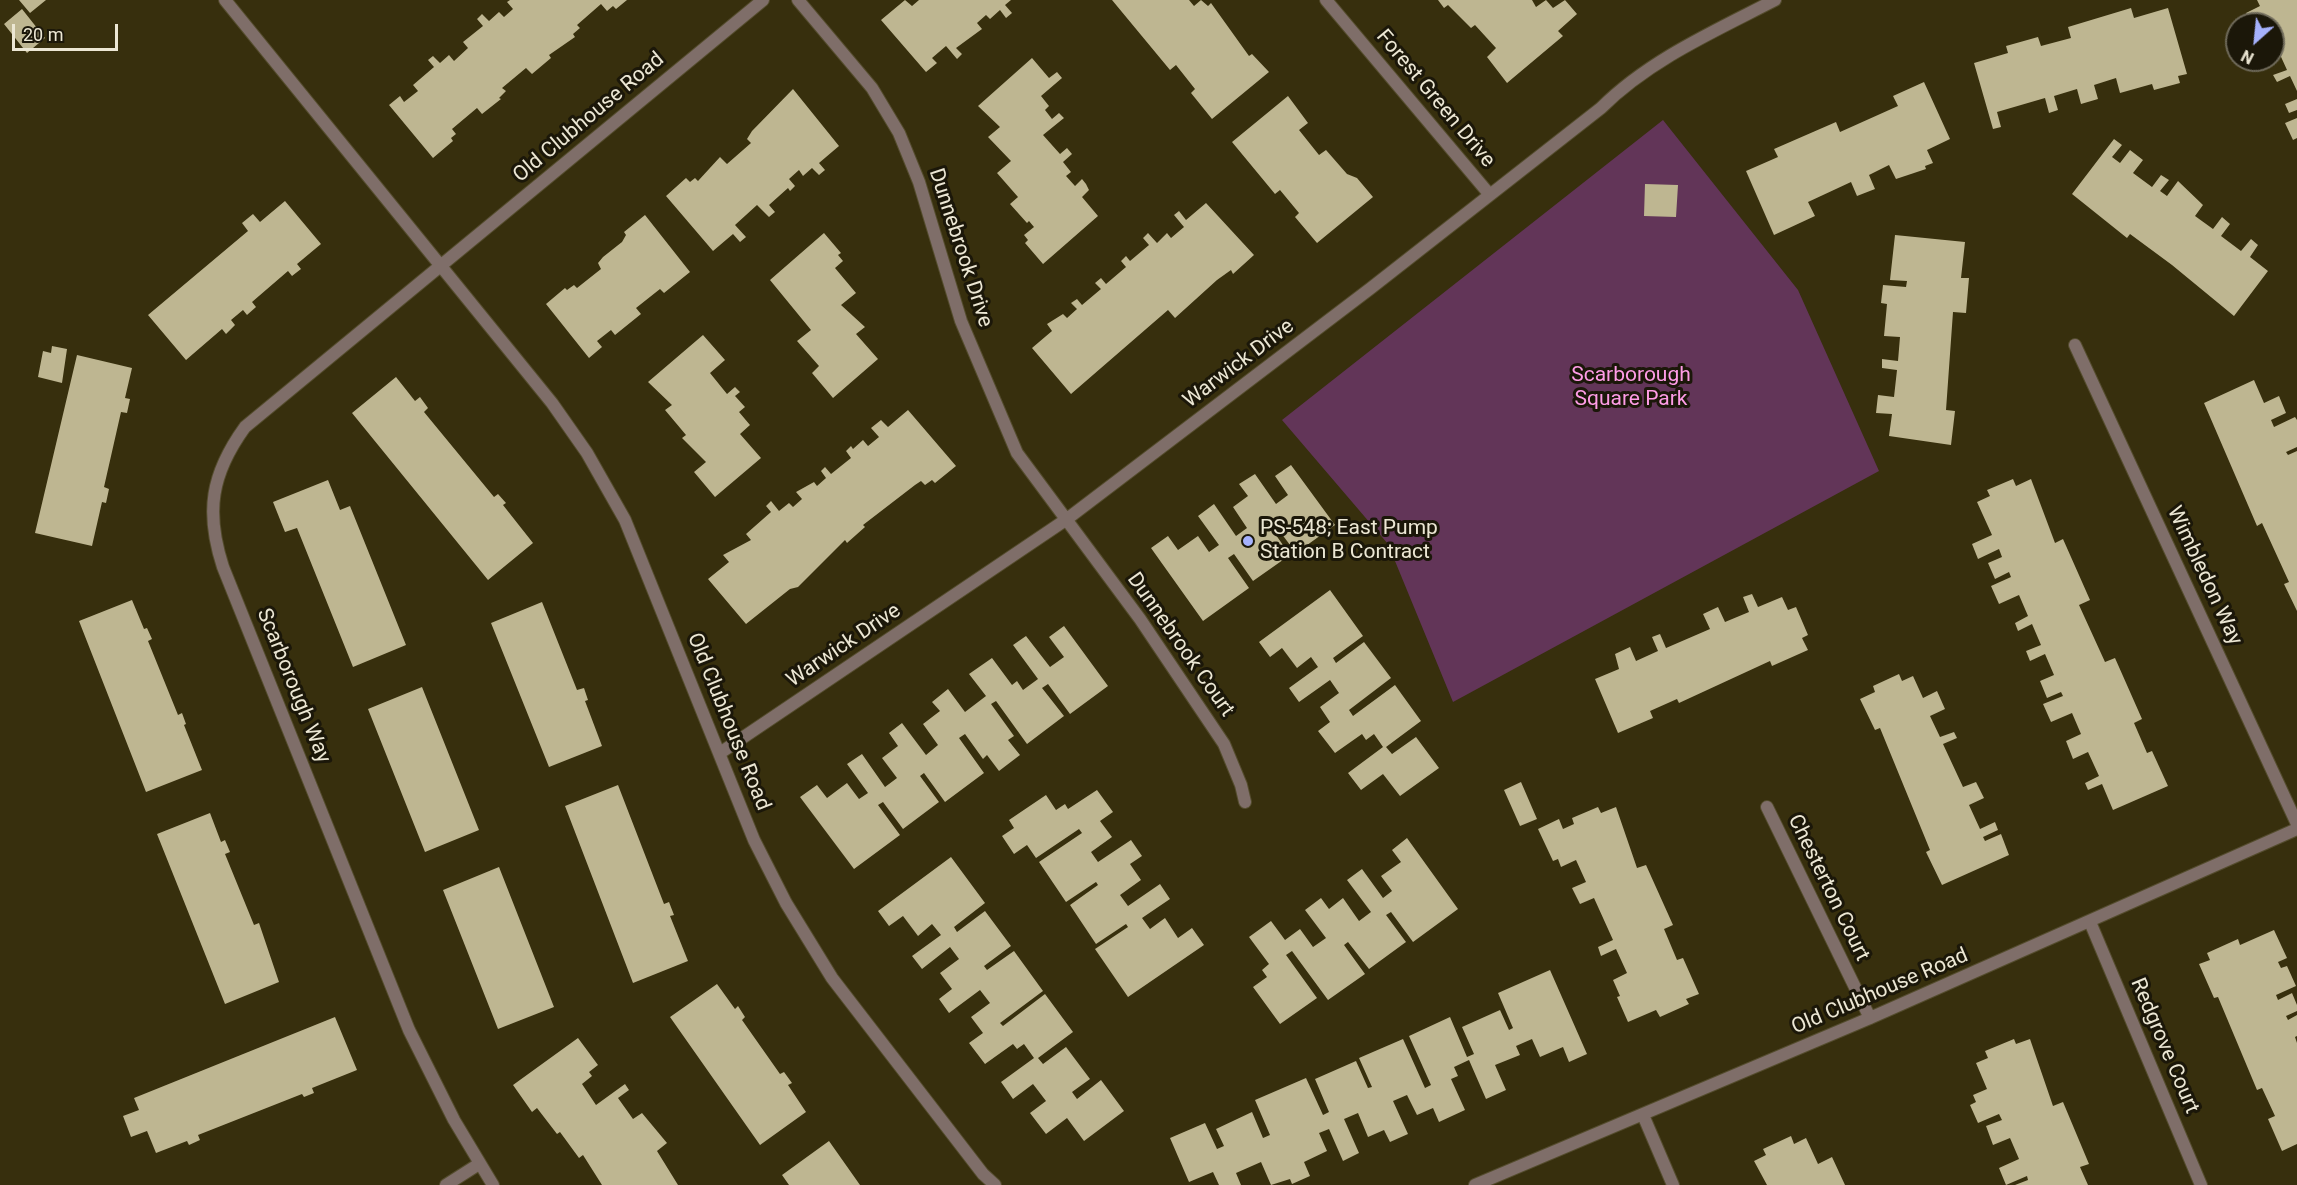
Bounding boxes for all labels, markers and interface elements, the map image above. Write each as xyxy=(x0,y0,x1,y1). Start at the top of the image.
scale bar xyxy=(15,12,122,50)
north arrow xyxy=(2225,12,2285,72)
text: 20 m xyxy=(23,24,63,45)
street label: Forest Green Drive xyxy=(1370,25,1500,173)
text: N xyxy=(2238,46,2257,68)
street label: Old Clubhouse Road xyxy=(508,48,670,188)
street label: Dunnebrook Drive xyxy=(922,165,998,331)
street label: Warwick Drive xyxy=(1179,314,1299,414)
park label: Scarborough Square Park xyxy=(1571,363,1691,413)
street label: Wimbledon Way xyxy=(2161,503,2247,649)
place label: PS-548; East Pump Station B Contract xyxy=(1260,516,1438,566)
marker: PS-548; East Pump Station B Contract xyxy=(1241,534,1255,548)
street label: Dunnebrook Court xyxy=(1121,568,1239,722)
street label: Warwick Drive xyxy=(782,599,906,693)
street label: Scarborough Way xyxy=(251,605,335,767)
street label: Old Clubhouse Road xyxy=(681,630,775,814)
street label: Chesterton Court xyxy=(1782,811,1874,965)
street label: Old Clubhouse Road xyxy=(1788,943,1972,1041)
street label: Redgrove Court xyxy=(2124,975,2204,1117)

